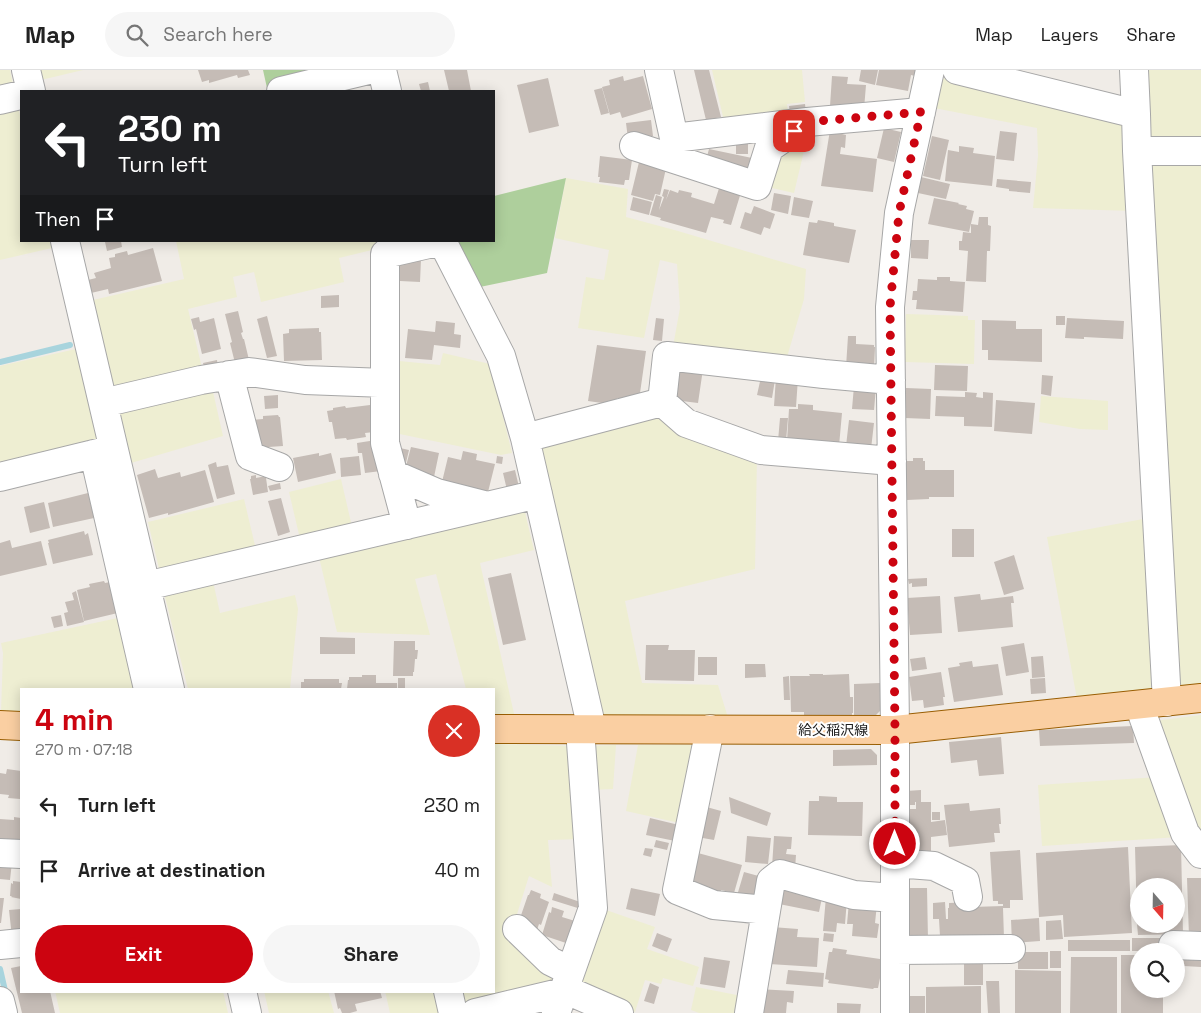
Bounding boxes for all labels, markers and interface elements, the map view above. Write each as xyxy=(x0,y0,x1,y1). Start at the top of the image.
search box xyxy=(105,12,455,57)
text: Map xyxy=(25,19,75,50)
icon: search xyxy=(123,21,151,49)
text: Search here xyxy=(163,22,273,47)
text: Map xyxy=(975,23,1013,46)
text: Layers xyxy=(1041,23,1098,46)
text: Share xyxy=(1126,23,1176,46)
text: 230 m xyxy=(118,107,222,151)
icon: left xyxy=(35,110,100,175)
pin xyxy=(773,110,815,152)
icon: arrive xyxy=(780,117,808,145)
text: Turn left xyxy=(118,150,208,178)
icon: arrive xyxy=(91,205,119,233)
text: Then xyxy=(35,207,81,232)
text: 4 min xyxy=(35,700,114,739)
button: close xyxy=(428,705,480,757)
street label: 給父稲沢線 xyxy=(798,721,868,739)
text: 270 m · 07:18 xyxy=(35,739,132,760)
icon: left xyxy=(35,792,63,820)
text: Turn left xyxy=(78,793,156,818)
text: 230 m xyxy=(424,793,480,818)
position arrow xyxy=(868,817,920,869)
icon: arrive xyxy=(35,857,63,885)
text: Arrive at destination xyxy=(78,858,266,883)
text: 40 m xyxy=(435,858,480,883)
north arrow xyxy=(1130,878,1185,932)
map controls xyxy=(1130,878,1185,998)
button: Exit xyxy=(35,925,253,983)
button: Share xyxy=(263,925,480,983)
button: search xyxy=(1130,943,1185,998)

